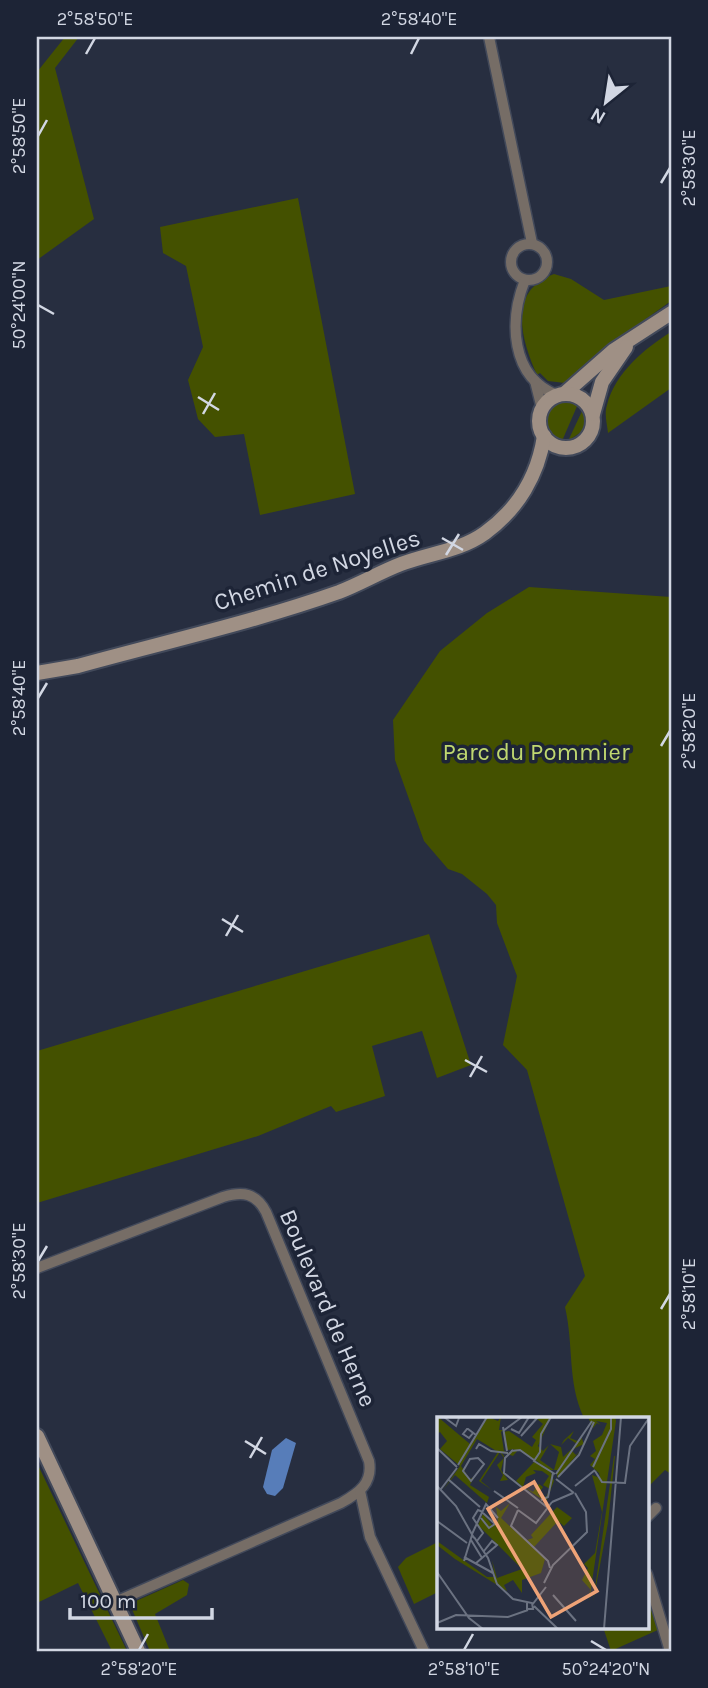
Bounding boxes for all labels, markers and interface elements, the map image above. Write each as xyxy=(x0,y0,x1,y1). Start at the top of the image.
text: 2°58'50"E xyxy=(57,8,133,30)
text: 2°58'40"E xyxy=(381,8,457,30)
north arrow xyxy=(572,66,642,136)
text: 2°58'50"E xyxy=(8,98,30,174)
text: N xyxy=(587,103,609,129)
text: 2°58'30"E xyxy=(678,129,700,207)
text: 50°24'00"N xyxy=(8,260,30,350)
street label: Chemin de Noyelles xyxy=(210,523,424,617)
text: 2°58'40"E xyxy=(8,660,30,736)
text: 2°58'20"E xyxy=(678,693,700,769)
park label: Parc du Pommier xyxy=(442,738,630,766)
street label: Boulevard de Herne xyxy=(274,1205,382,1411)
text: 2°58'30"E xyxy=(8,1222,30,1300)
text: 2°58'10"E xyxy=(678,1258,700,1330)
inset map xyxy=(437,1417,648,1628)
scale bar xyxy=(70,1576,212,1620)
text: 100 m xyxy=(80,1589,137,1613)
text: 2°58'20"E xyxy=(101,1658,177,1680)
text: 2°58'10"E xyxy=(428,1658,500,1680)
text: 50°24'20"N xyxy=(562,1658,650,1680)

